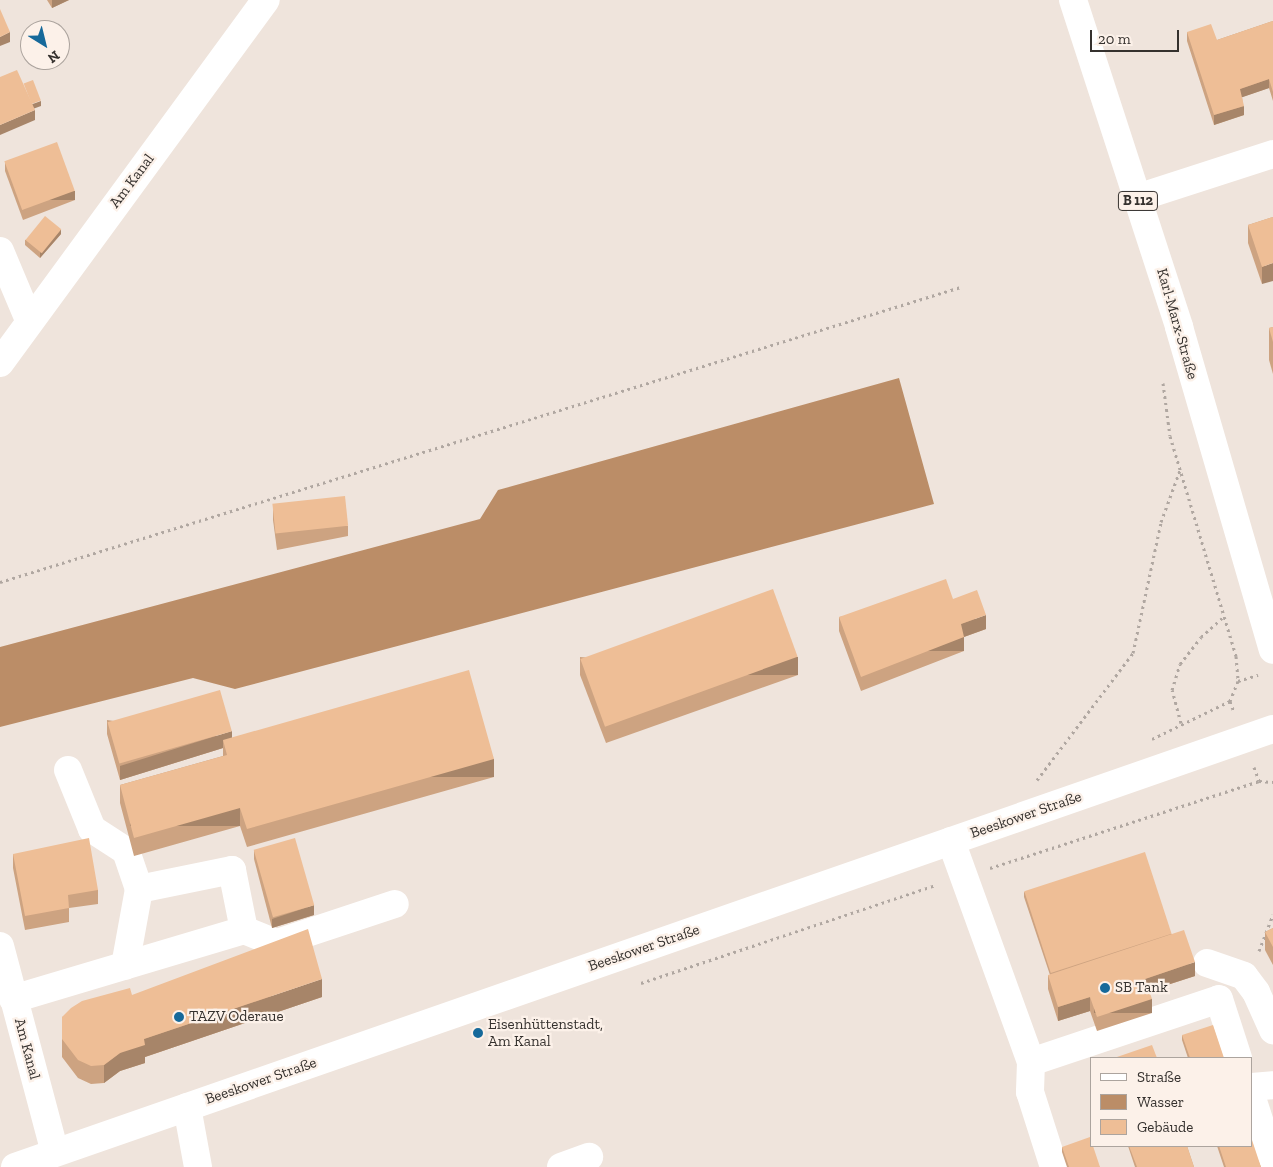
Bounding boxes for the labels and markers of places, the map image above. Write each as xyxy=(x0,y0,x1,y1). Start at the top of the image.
place label: SB Tank xyxy=(1115,979,1168,997)
marker: SB Tank xyxy=(1099,982,1111,994)
place label: TAZV Oderaue xyxy=(189,1008,284,1026)
marker: TAZV Oderaue xyxy=(173,1011,185,1023)
place label: Eisenhüttenstadt, Am Kanal xyxy=(488,1015,603,1050)
marker: Eisenhüttenstadt, Am Kanal xyxy=(472,1027,484,1039)

